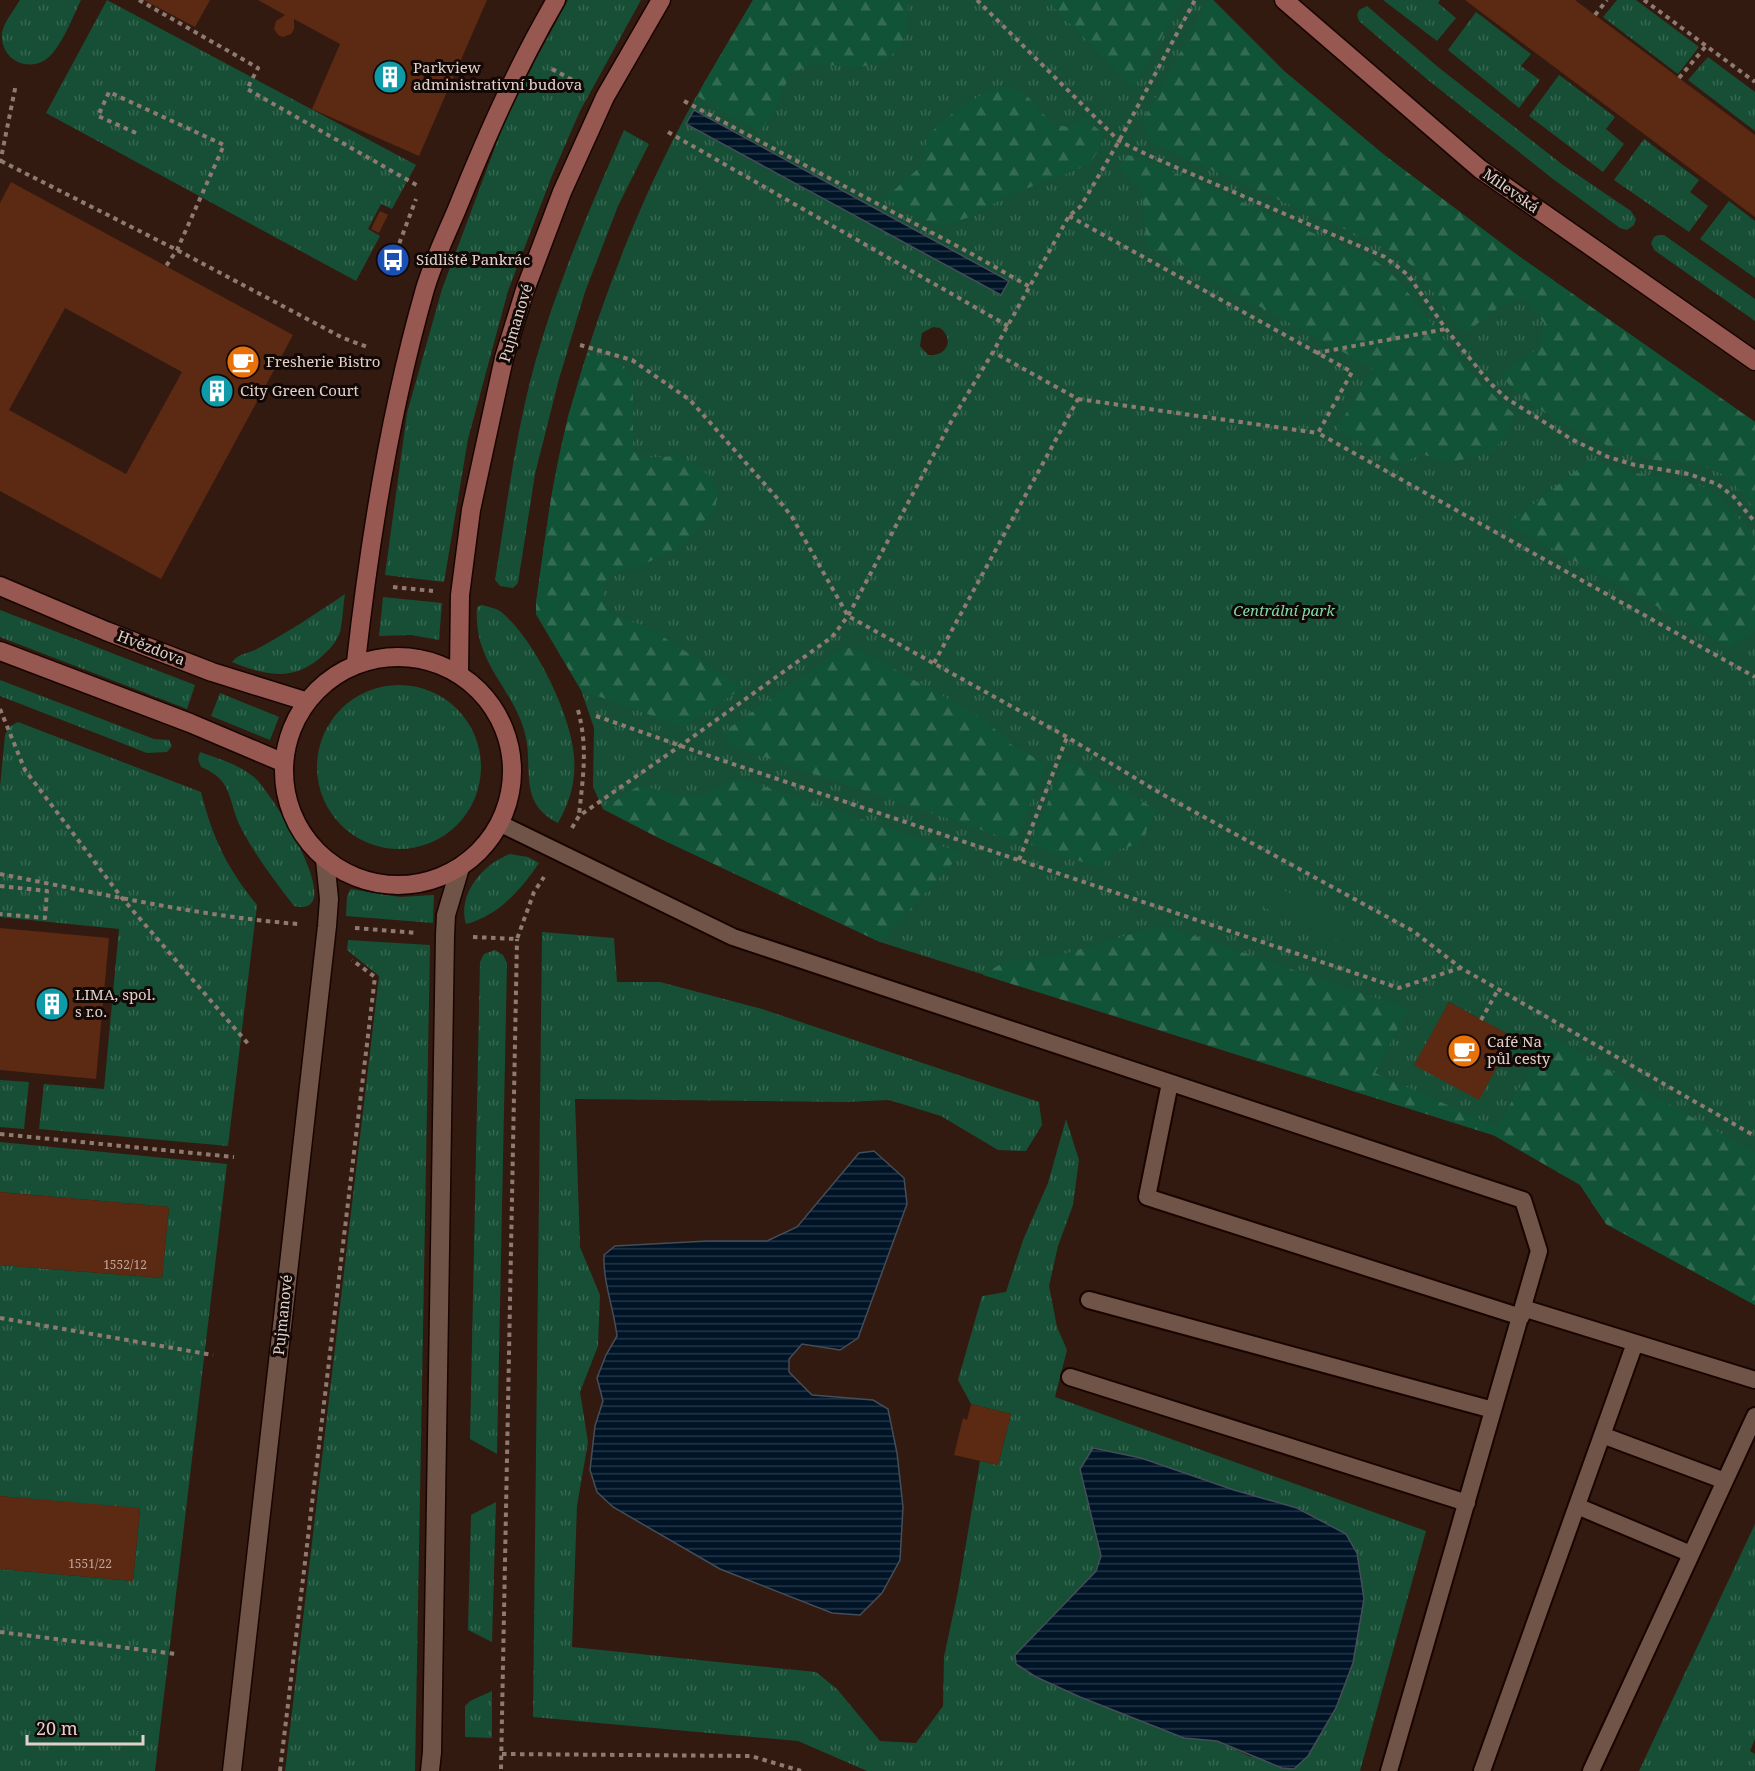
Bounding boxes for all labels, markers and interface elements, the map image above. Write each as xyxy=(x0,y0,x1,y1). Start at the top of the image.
place label: Parkview administrativní budova xyxy=(413,57,582,94)
building icon: Parkview administrativní budova xyxy=(372,59,408,95)
street label: Milevská xyxy=(1480,164,1544,217)
bus stop icon: Sídliště Pankrác xyxy=(375,242,411,278)
place label: Sídliště Pankrác xyxy=(416,249,530,269)
street label: Pujmanové xyxy=(494,281,536,364)
cafe icon: Fresherie Bistro xyxy=(225,344,261,380)
place label: Fresherie Bistro xyxy=(266,351,380,371)
building icon: City Green Court xyxy=(199,373,235,409)
place label: City Green Court xyxy=(240,380,359,400)
park label: Centrální park xyxy=(1233,600,1335,620)
street label: Hvězdova xyxy=(115,625,188,669)
place label: LIMA, spol. s r.o. xyxy=(75,984,155,1021)
building icon: LIMA, spol. s r.o. xyxy=(34,986,70,1022)
place label: Café Na půl cesty xyxy=(1487,1031,1551,1068)
cafe icon: Café Na půl cesty xyxy=(1446,1033,1482,1069)
house number: 1552/12 xyxy=(103,1256,147,1273)
street label: Pujmanové xyxy=(268,1274,296,1356)
house number: 1551/22 xyxy=(68,1555,112,1572)
scale bar xyxy=(27,1708,142,1746)
text: 20 m xyxy=(36,1716,78,1740)

